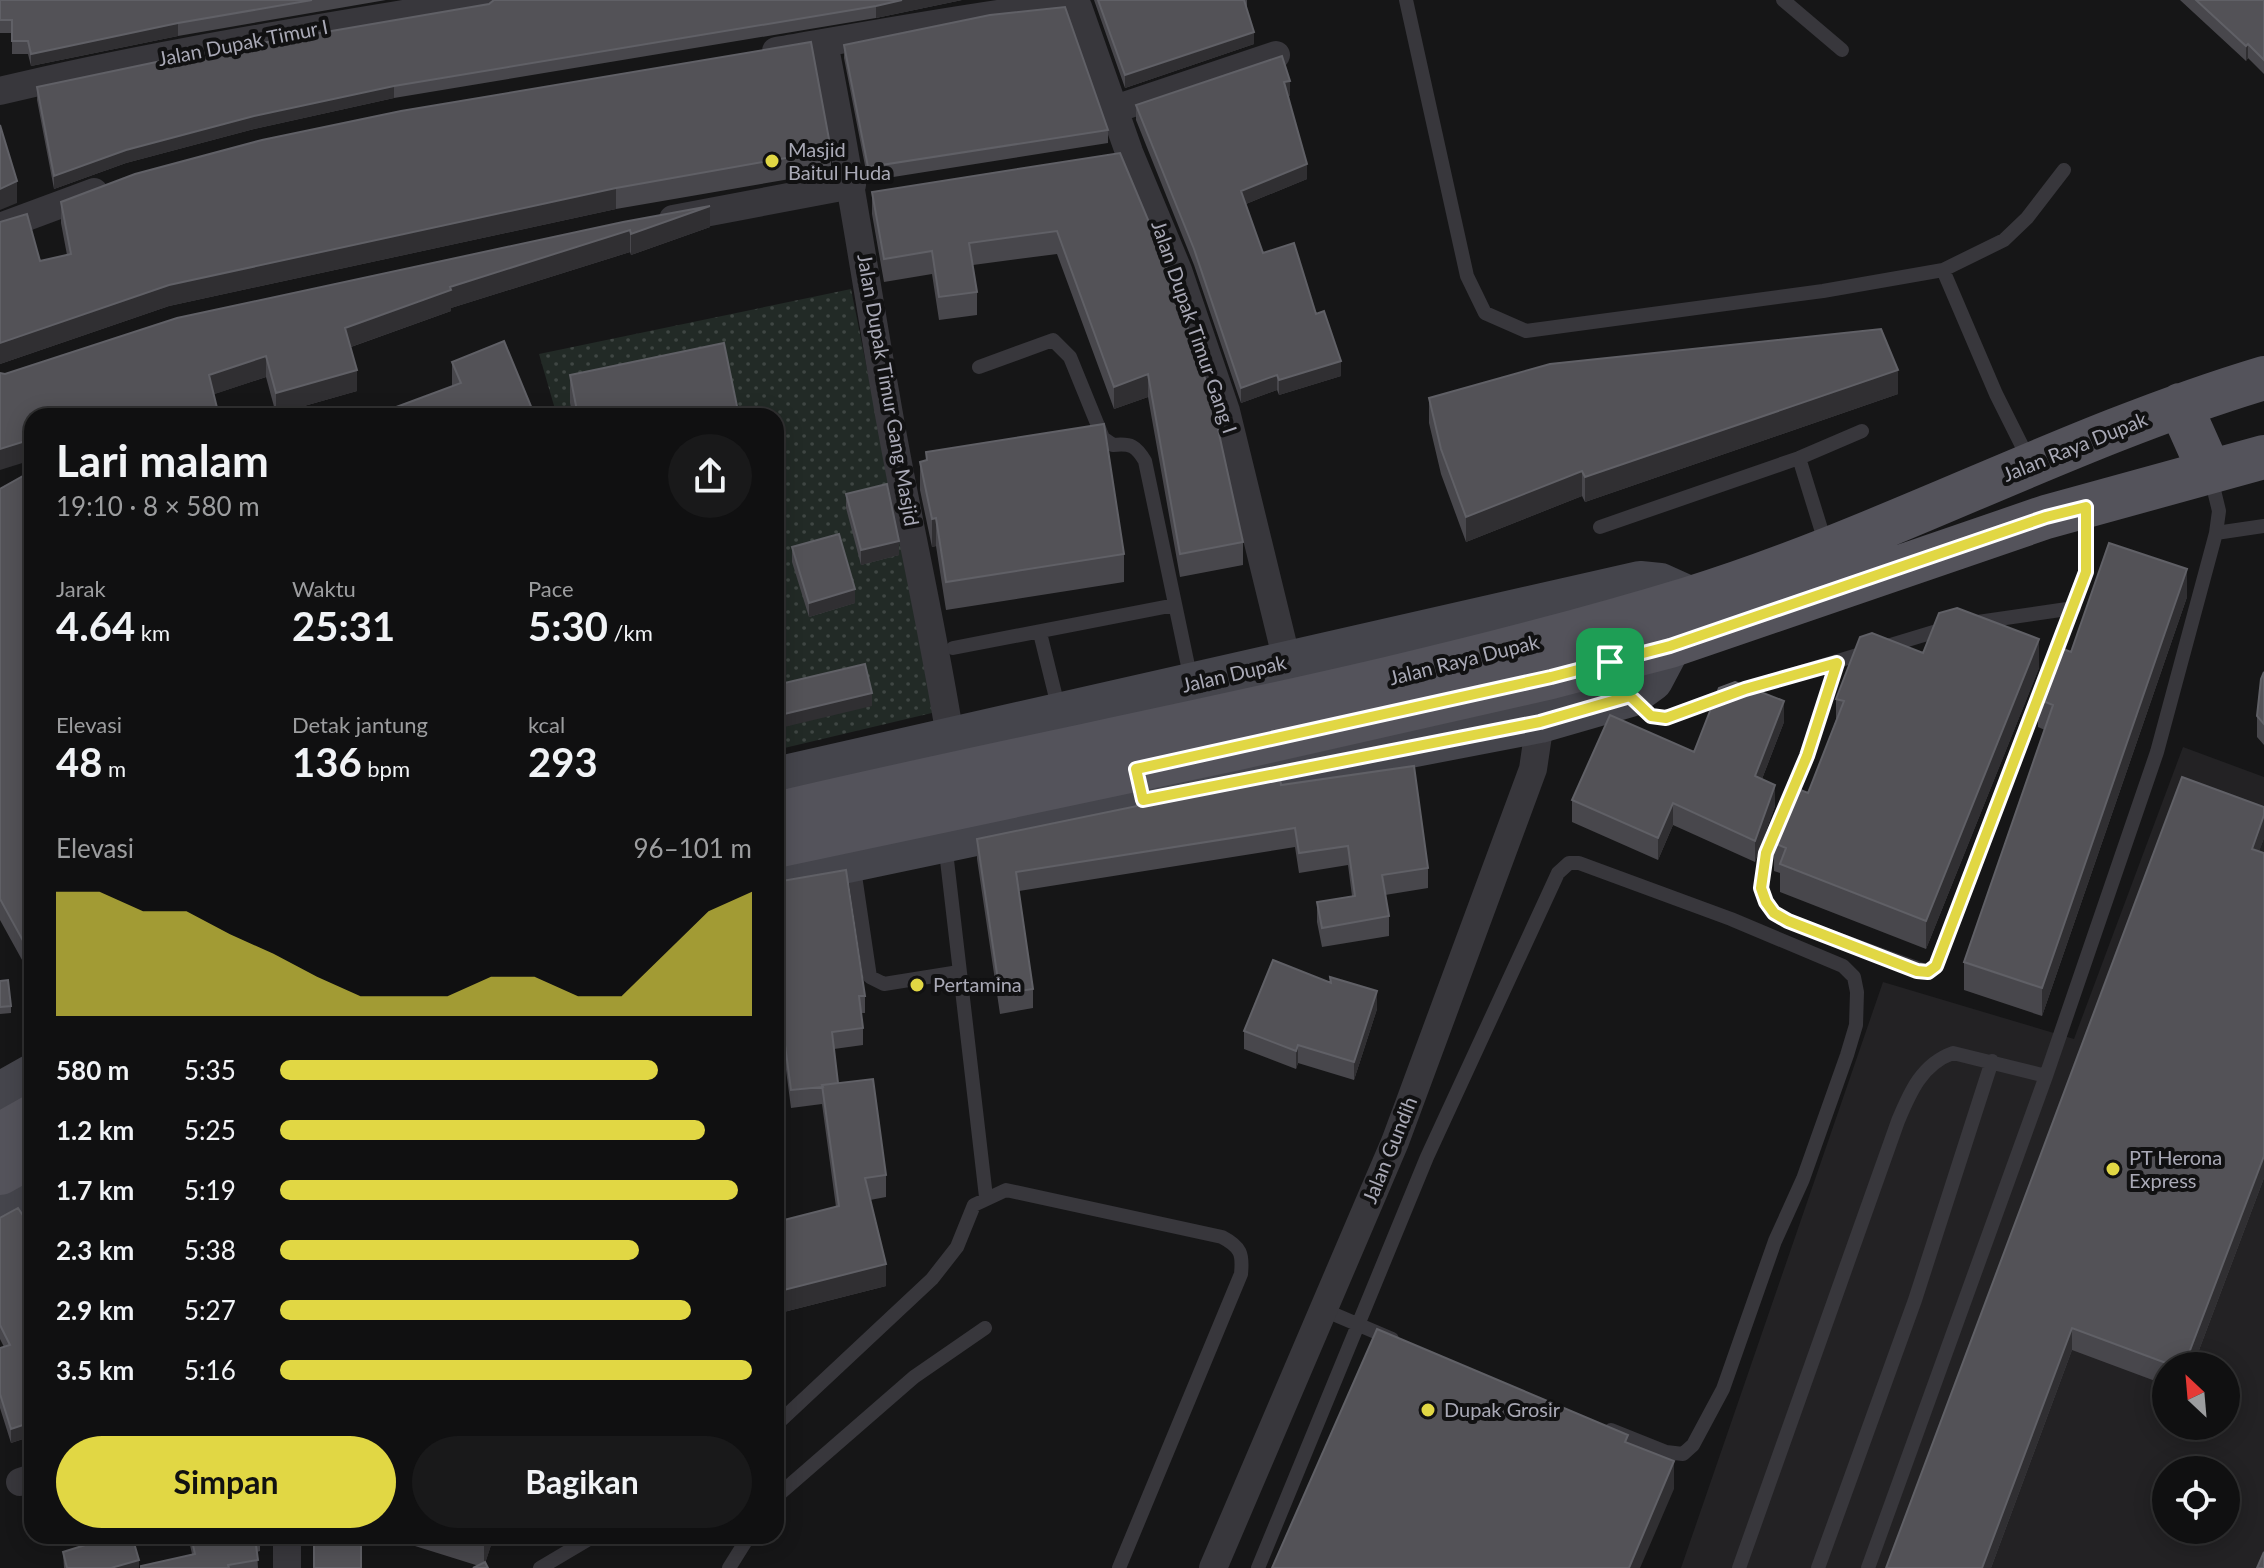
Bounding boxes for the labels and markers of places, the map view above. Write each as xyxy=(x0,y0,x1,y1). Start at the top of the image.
place label: Masjid Baitul Huda xyxy=(788,137,891,184)
marker: Masjid Baitul Huda xyxy=(763,152,781,170)
pin xyxy=(1576,628,1644,696)
place label: Pertamina xyxy=(933,972,1022,996)
marker: Pertamina xyxy=(908,976,926,994)
place label: PT Herona Express xyxy=(2129,1145,2222,1192)
marker: PT Herona Express xyxy=(2104,1160,2122,1178)
place label: Dupak Grosir xyxy=(1444,1397,1561,1421)
marker: Dupak Grosir xyxy=(1419,1401,1437,1419)

